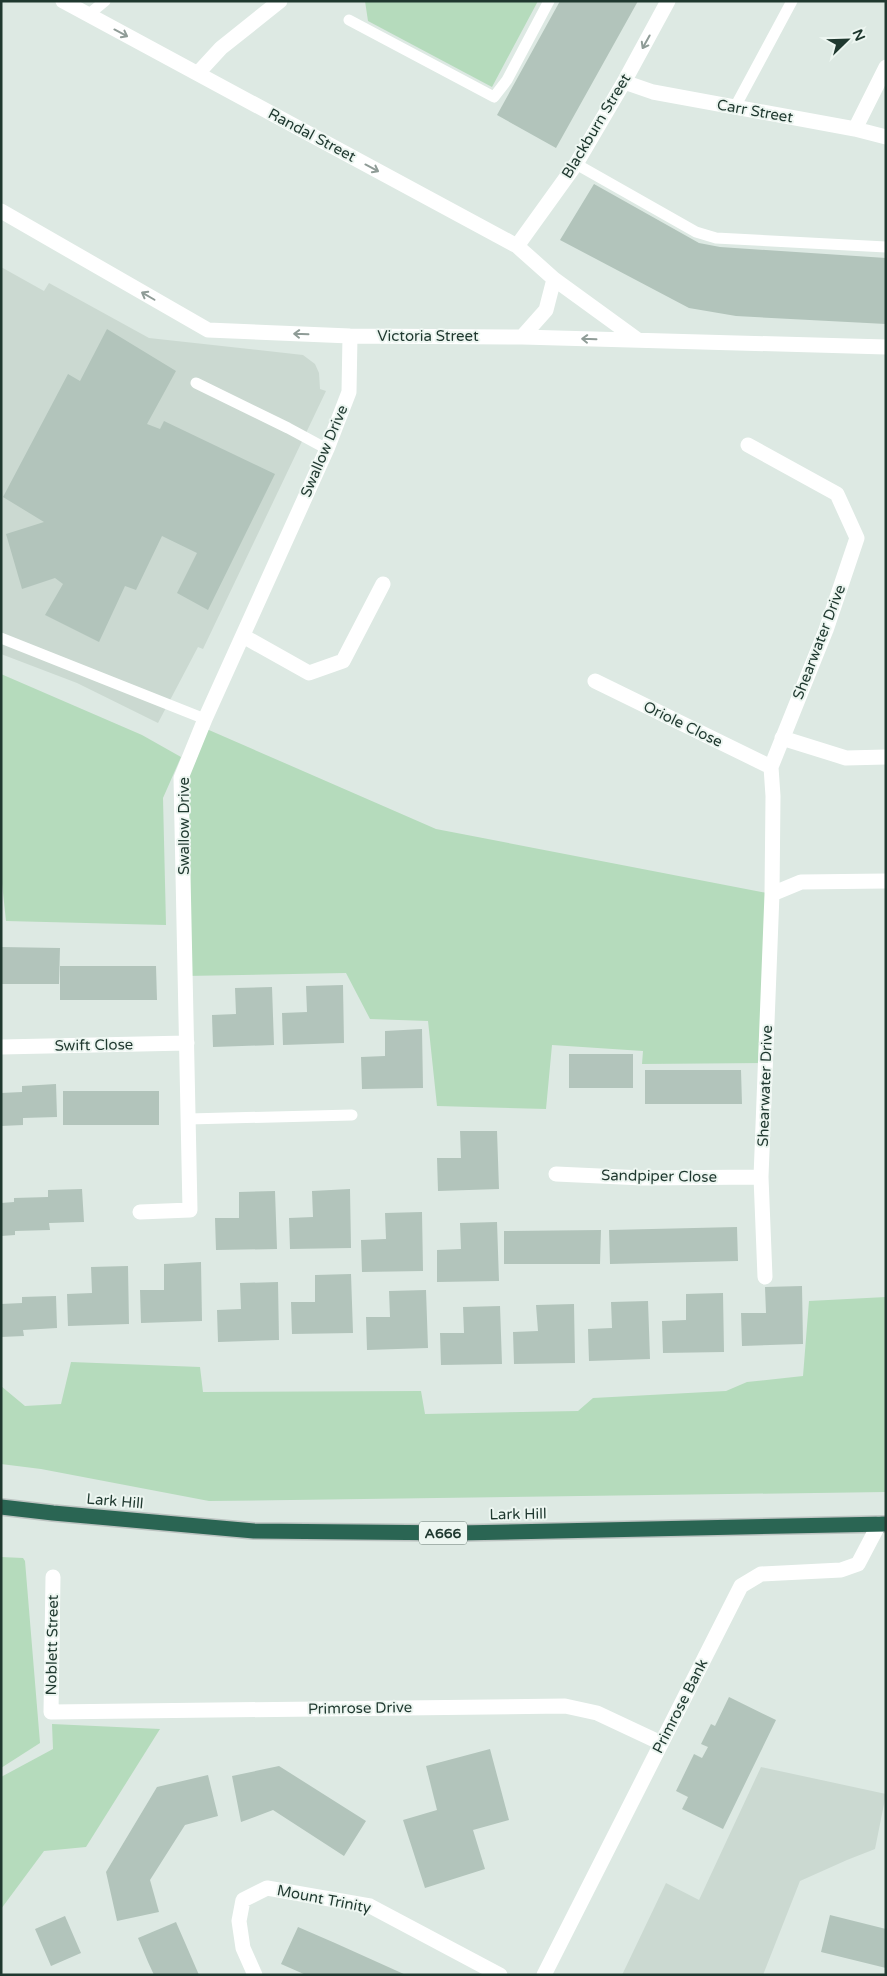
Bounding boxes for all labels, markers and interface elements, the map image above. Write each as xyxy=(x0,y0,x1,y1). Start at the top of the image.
north arrow xyxy=(822,15,872,65)
text: N xyxy=(848,27,869,44)
one-way arrow xyxy=(114,28,129,38)
one-way arrow xyxy=(641,34,651,49)
street label: Blackburn Street xyxy=(558,70,634,182)
street label: Carr Street xyxy=(715,95,795,127)
street label: Randal Street xyxy=(265,104,359,166)
one-way arrow xyxy=(365,163,380,173)
one-way arrow xyxy=(142,290,156,300)
street label: Victoria Street xyxy=(377,327,479,345)
one-way arrow xyxy=(294,330,310,339)
one-way arrow xyxy=(581,334,597,343)
street label: Swallow Drive xyxy=(297,402,351,500)
street label: Shearwater Drive xyxy=(789,582,849,702)
street label: Oriole Close xyxy=(641,697,725,751)
street label: Swallow Drive xyxy=(175,777,193,875)
street label: Shearwater Drive xyxy=(754,1025,776,1147)
street label: Swift Close xyxy=(55,1035,133,1055)
street label: Sandpiper Close xyxy=(601,1166,717,1186)
street label: Lark Hill xyxy=(86,1490,144,1512)
street label: Lark Hill xyxy=(489,1505,547,1523)
road number: A666 xyxy=(419,1522,467,1545)
street label: Noblett Street xyxy=(42,1594,62,1696)
street label: Primrose Bank xyxy=(648,1656,712,1756)
street label: Primrose Drive xyxy=(308,1698,412,1718)
street label: Mount Trinity xyxy=(275,1881,373,1917)

